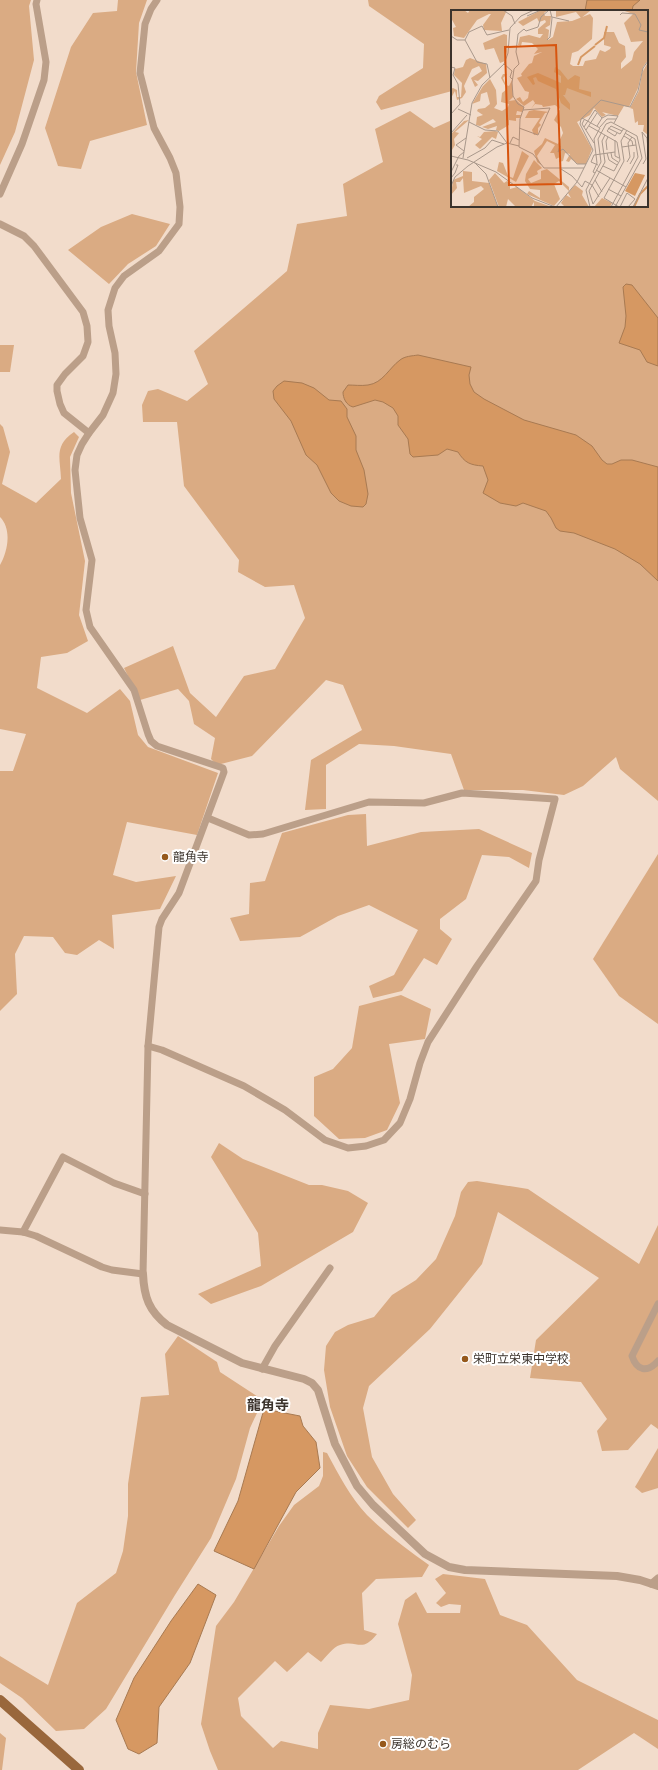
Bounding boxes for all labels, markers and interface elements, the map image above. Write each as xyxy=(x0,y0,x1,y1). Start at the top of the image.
inset map xyxy=(451,10,648,207)
place label: 龍角寺 xyxy=(173,848,209,864)
marker: 龍角寺 xyxy=(160,852,170,862)
place label: 栄町立栄東中学校 xyxy=(473,1350,569,1366)
marker: 栄町立栄東中学校 xyxy=(460,1354,470,1364)
district label: 龍角寺 xyxy=(247,1395,289,1414)
place label: 房総のむら xyxy=(391,1735,451,1751)
marker: 房総のむら xyxy=(378,1739,388,1749)

